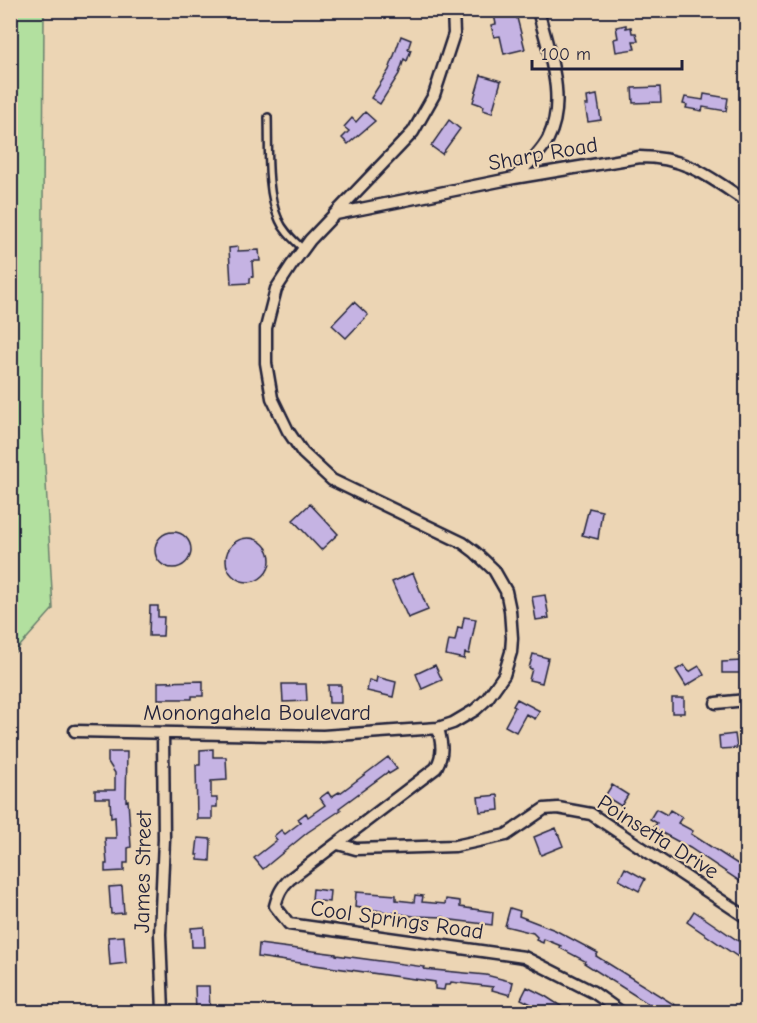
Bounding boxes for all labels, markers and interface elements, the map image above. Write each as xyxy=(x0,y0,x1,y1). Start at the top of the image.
scale bar xyxy=(532,33,682,71)
text: 100 m xyxy=(541,44,591,65)
street label: Sharp Road xyxy=(486,132,600,176)
street label: Monongahela Boulevard xyxy=(143,700,371,726)
street label: Poinsetta Drive xyxy=(592,789,724,885)
street label: James Street xyxy=(129,810,157,933)
street label: Cool Springs Road xyxy=(309,895,485,945)

